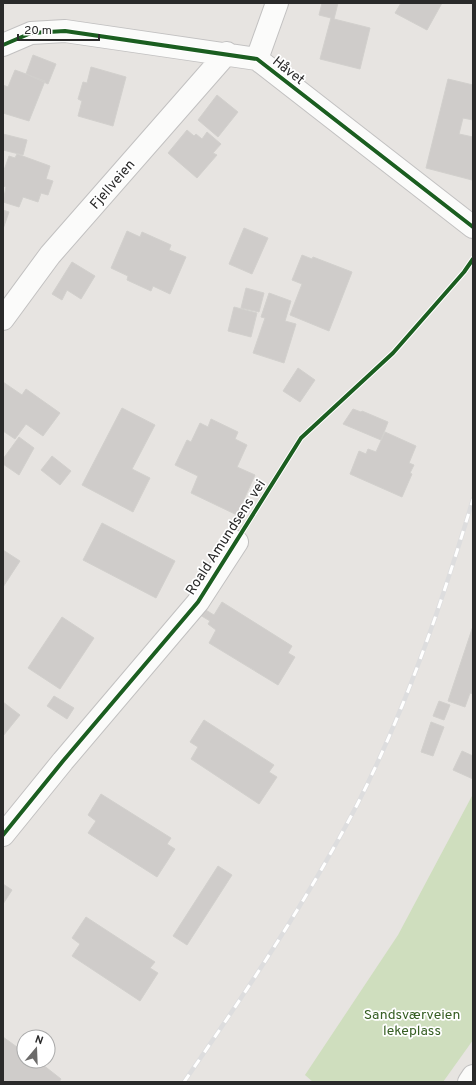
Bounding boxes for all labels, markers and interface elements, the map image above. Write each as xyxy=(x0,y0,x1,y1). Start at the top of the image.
scale bar xyxy=(18,16,99,42)
text: 20 m xyxy=(24,23,52,39)
street label: Håvet xyxy=(269,53,308,89)
street label: Fjellveien xyxy=(87,157,139,213)
street label: Roald Amundsens vei xyxy=(183,477,270,599)
park label: Sandsværveien lekeplass xyxy=(364,1007,460,1040)
north arrow xyxy=(16,1029,56,1069)
text: N xyxy=(33,1033,45,1048)

